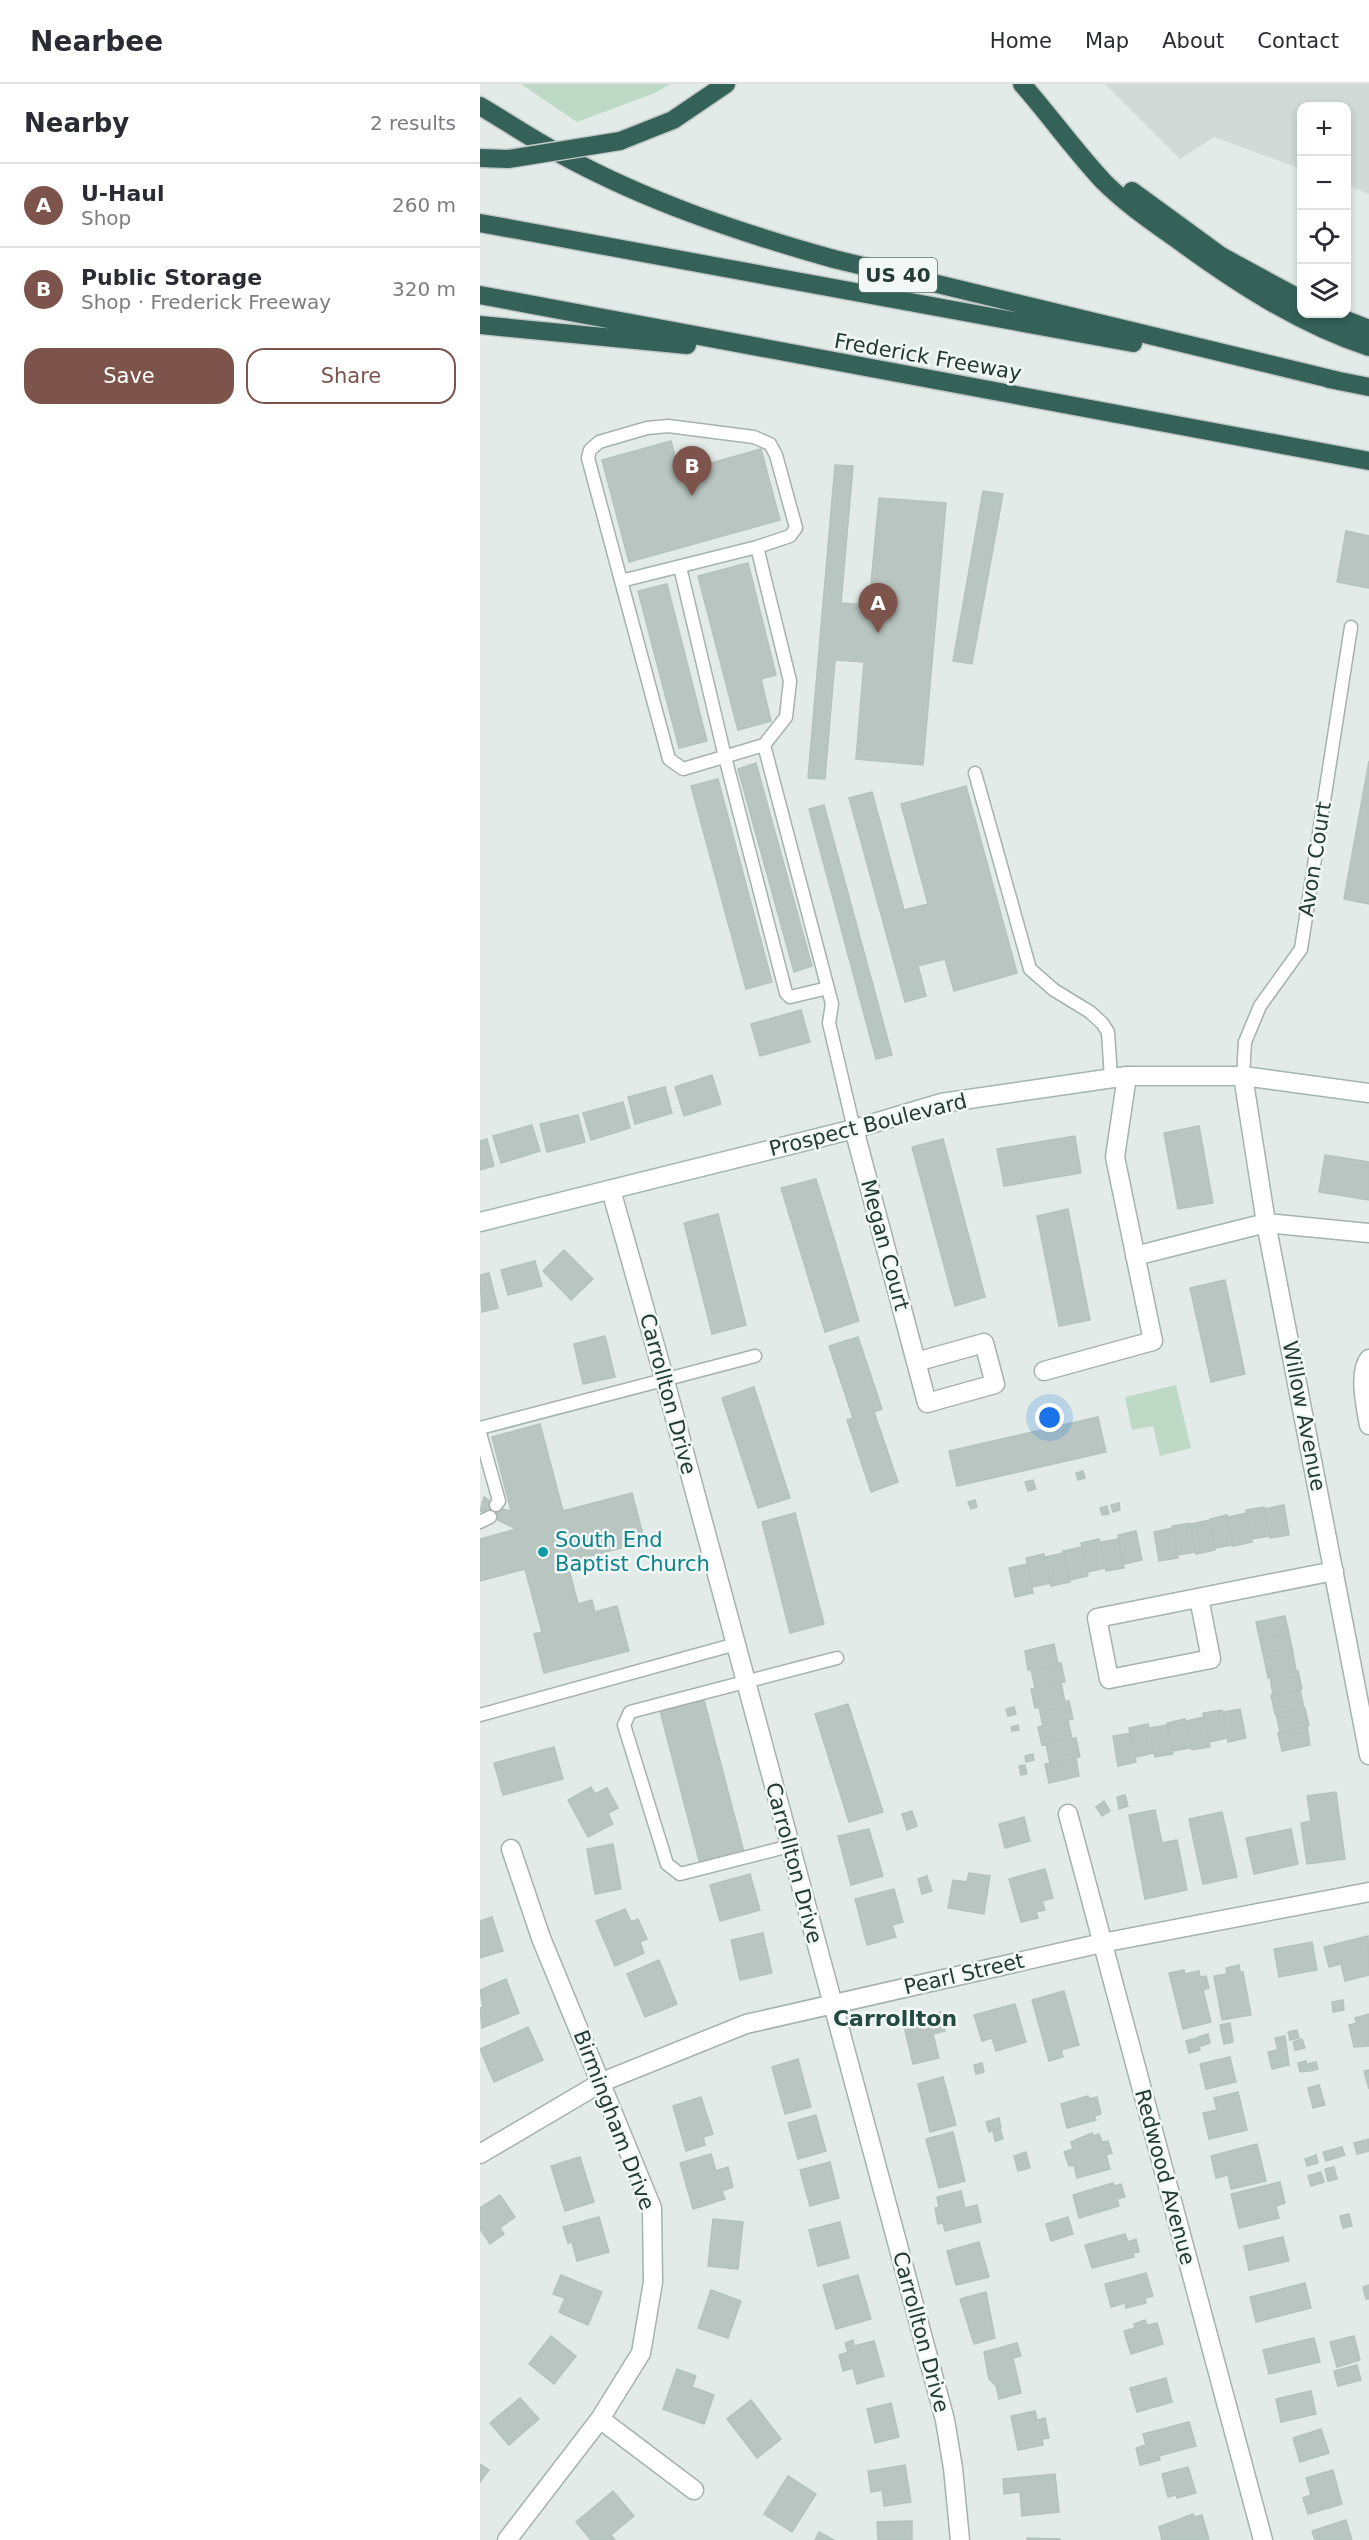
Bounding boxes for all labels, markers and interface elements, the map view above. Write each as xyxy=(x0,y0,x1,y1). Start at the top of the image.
text: Nearbee xyxy=(30,25,163,58)
text: Home xyxy=(990,29,1052,53)
text: Map xyxy=(1085,29,1129,53)
text: About xyxy=(1162,29,1224,53)
text: Contact xyxy=(1257,29,1339,53)
map controls xyxy=(1297,102,1351,318)
button: + xyxy=(1297,102,1351,156)
text: Nearby xyxy=(24,108,129,138)
text: 2 results xyxy=(370,111,456,135)
button: − xyxy=(1297,156,1351,210)
text: U-Haul xyxy=(81,181,164,206)
text: A xyxy=(36,193,51,217)
text: 260 m xyxy=(392,193,456,217)
text: Shop xyxy=(81,206,131,230)
button: locate xyxy=(1297,210,1351,264)
road number: US 40 xyxy=(859,258,937,292)
button: layers xyxy=(1297,264,1351,318)
text: Public Storage xyxy=(81,265,262,290)
text: B xyxy=(36,277,51,301)
text: 320 m xyxy=(392,277,456,301)
text: Shop · Frederick Freeway xyxy=(81,290,331,314)
street label: Frederick Freeway xyxy=(832,329,1024,385)
button: Save xyxy=(24,348,234,404)
button: Share xyxy=(246,348,456,404)
pin: B xyxy=(672,446,712,496)
pin: A xyxy=(858,584,898,633)
street label: Avon Court xyxy=(1294,800,1336,918)
street label: Prospect Boulevard xyxy=(767,1089,969,1161)
street label: Megan Court xyxy=(856,1177,914,1313)
street label: Carrollton Drive xyxy=(635,1311,701,1477)
street label: Willow Avenue xyxy=(1278,1339,1330,1493)
your location xyxy=(1035,1403,1064,1432)
place label: South End Baptist Church xyxy=(555,1528,710,1576)
marker: South End Baptist Church xyxy=(536,1545,550,1559)
street label: Carrollton Drive xyxy=(761,1780,827,1946)
street label: Pearl Street xyxy=(902,1949,1026,1999)
district label: Carrollton xyxy=(833,2006,957,2031)
street label: Birmingham Drive xyxy=(569,2027,659,2213)
street label: Redwood Avenue xyxy=(1130,2087,1200,2267)
street label: Carrollton Drive xyxy=(888,2249,954,2415)

